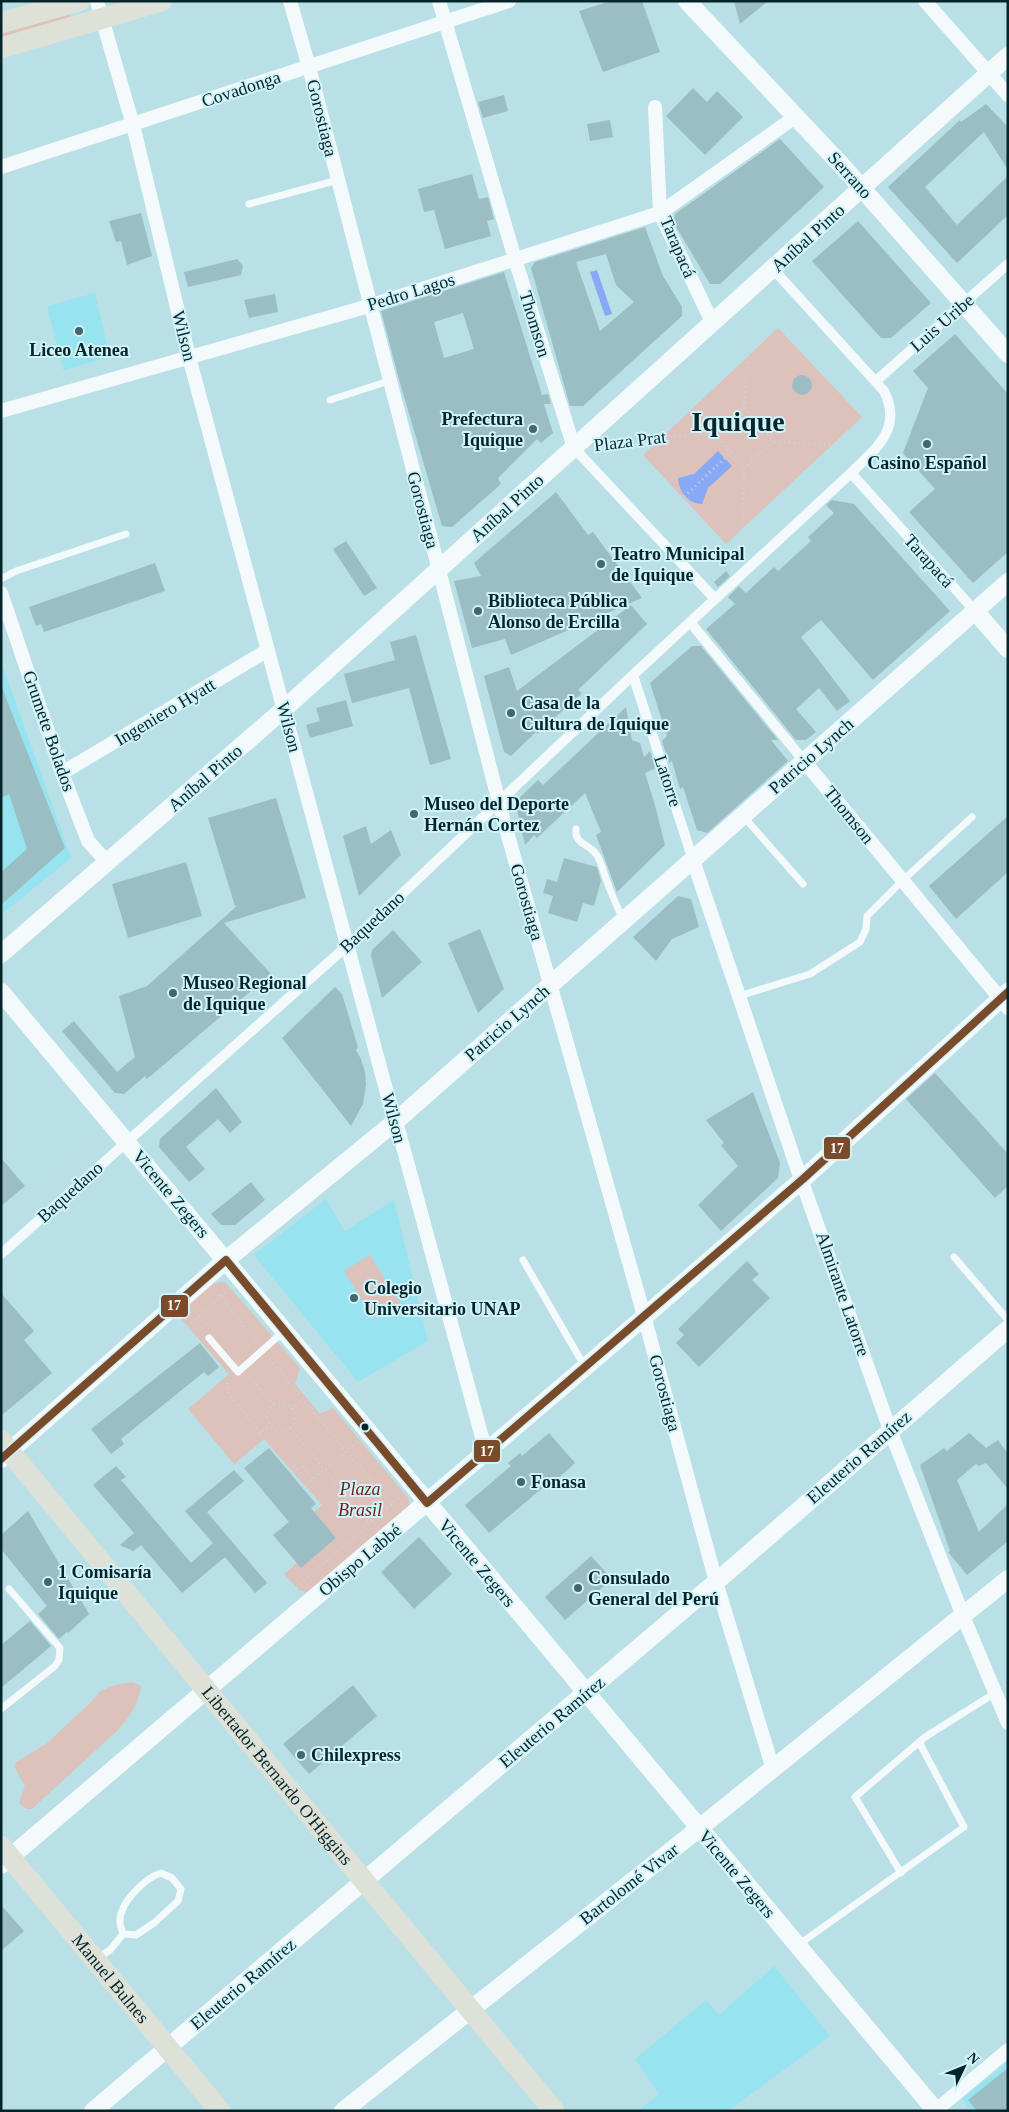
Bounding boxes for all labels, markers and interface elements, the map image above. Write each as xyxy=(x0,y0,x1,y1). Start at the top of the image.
street label: Covadonga xyxy=(199,67,283,111)
street label: Gorostiaga xyxy=(303,77,341,159)
street label: Serrano xyxy=(824,148,876,202)
street label: Aníbal Pinto xyxy=(767,200,849,276)
street label: Tarapacá xyxy=(656,213,700,281)
street label: Pedro Lagos xyxy=(365,269,457,315)
street label: Thomson xyxy=(515,289,555,359)
street label: Luis Uribe xyxy=(906,290,978,356)
street label: Wilson xyxy=(168,309,200,363)
marker: Liceo Atenea xyxy=(73,325,85,337)
place label: Liceo Atenea xyxy=(29,340,129,360)
district label: Iquique xyxy=(691,406,785,437)
place label: Prefectura Iquique xyxy=(441,409,523,450)
marker: Prefectura Iquique xyxy=(527,423,539,435)
street label: Plaza Prat xyxy=(593,427,667,455)
marker: Casino Español xyxy=(921,438,933,450)
place label: Casino Español xyxy=(867,453,987,473)
street label: Gorostiaga xyxy=(403,469,443,551)
street label: Aníbal Pinto xyxy=(466,470,548,546)
street label: Tarapacá xyxy=(900,530,958,592)
place label: Teatro Municipal de Iquique xyxy=(611,544,745,585)
marker: Teatro Municipal de Iquique xyxy=(595,558,607,570)
place label: Biblioteca Pública Alonso de Ercilla xyxy=(488,591,628,632)
marker: Biblioteca Pública Alonso de Ercilla xyxy=(472,605,484,617)
street label: Grumete Bolados xyxy=(19,668,79,794)
street label: Ingeniero Hyatt xyxy=(111,674,219,750)
place label: Casa de la Cultura de Iquique xyxy=(521,693,669,734)
street label: Wilson xyxy=(273,700,305,754)
marker: Casa de la Cultura de Iquique xyxy=(505,707,517,719)
street label: Patricio Lynch xyxy=(765,714,857,798)
street label: Aníbal Pinto xyxy=(164,740,246,816)
street label: Latorre xyxy=(650,753,686,809)
street label: Thomson xyxy=(820,782,878,848)
place label: Museo del Deporte Hernán Cortez xyxy=(424,794,569,835)
marker: Museo del Deporte Hernán Cortez xyxy=(408,808,420,820)
street label: Gorostiaga xyxy=(507,861,547,943)
street label: Baquedano xyxy=(336,887,408,957)
place label: Museo Regional de Iquique xyxy=(183,973,307,1014)
street label: Patricio Lynch xyxy=(461,981,553,1065)
marker: Museo Regional de Iquique xyxy=(167,987,179,999)
street label: Wilson xyxy=(378,1091,410,1145)
line badge: 17 xyxy=(823,1136,851,1160)
text: 17 xyxy=(830,1141,844,1156)
street label: Vicente Zegers xyxy=(129,1146,213,1242)
street label: Baquedano xyxy=(33,1157,107,1227)
street label: Almirante Latorre xyxy=(812,1229,874,1359)
place label: Colegio Universitario UNAP xyxy=(364,1278,520,1319)
marker: Colegio Universitario UNAP xyxy=(348,1292,360,1304)
line badge: 17 xyxy=(160,1294,189,1318)
text: 17 xyxy=(167,1298,181,1313)
street label: Gorostiaga xyxy=(645,1352,685,1434)
street label: Eleuterio Ramírez xyxy=(803,1406,915,1508)
unlabelled marker xyxy=(360,1422,370,1432)
line badge: 17 xyxy=(473,1439,501,1463)
text: 17 xyxy=(480,1444,494,1459)
place label: Fonasa xyxy=(531,1472,586,1492)
marker: Fonasa xyxy=(515,1476,527,1488)
park label: Plaza Brasil xyxy=(338,1479,382,1520)
street label: Vicente Zegers xyxy=(435,1515,519,1611)
street label: Obispo Labbé xyxy=(315,1520,405,1600)
place label: 1 Comisaría Iquique xyxy=(58,1562,152,1603)
place label: Consulado General del Perú xyxy=(588,1568,719,1609)
marker: 1 Comisaría Iquique xyxy=(42,1576,54,1588)
marker: Consulado General del Perú xyxy=(572,1582,584,1594)
street label: Eleuterio Ramírez xyxy=(495,1672,609,1772)
street label: Libertador Bernardo O'Higgins xyxy=(198,1682,357,1869)
place label: Chilexpress xyxy=(311,1745,401,1765)
marker: Chilexpress xyxy=(295,1749,307,1761)
street label: Vicente Zegers xyxy=(695,1826,779,1922)
street label: Bartolomé Vivar xyxy=(576,1839,682,1929)
street label: Manuel Bulnes xyxy=(68,1930,153,2027)
street label: Eleuterio Ramírez xyxy=(186,1934,300,2034)
north arrow xyxy=(939,2042,989,2092)
text: N xyxy=(964,2050,982,2067)

